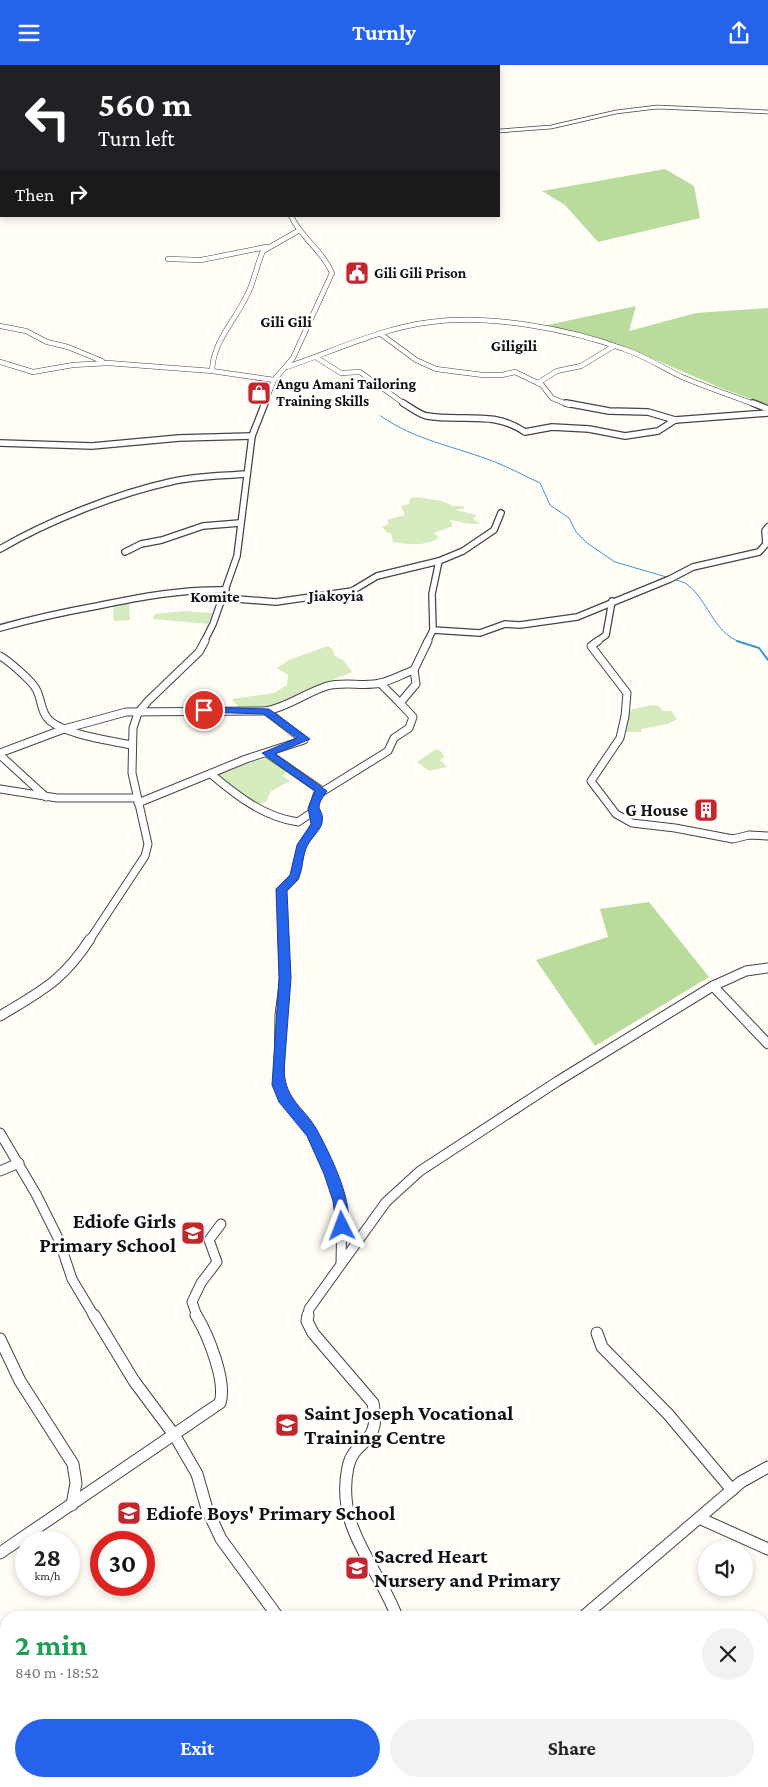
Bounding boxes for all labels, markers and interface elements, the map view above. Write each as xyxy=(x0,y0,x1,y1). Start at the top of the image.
icon: menu xyxy=(15,19,43,47)
icon: share xyxy=(725,19,753,47)
text: Turnly xyxy=(352,20,416,45)
icon: left xyxy=(15,85,80,150)
text: 560 m xyxy=(98,85,192,124)
text: Turn left xyxy=(98,126,175,151)
icon: right xyxy=(64,180,92,208)
text: Then xyxy=(15,184,54,205)
public building icon: Gili Gili Prison xyxy=(344,260,370,286)
place label: Gili Gili Prison xyxy=(374,265,467,281)
district label: Gili Gili xyxy=(260,313,312,330)
district label: Giligili xyxy=(491,337,538,354)
place label: Angu Amani Tailoring Training Skills xyxy=(275,376,417,409)
shop icon: Angu Amani Tailoring Training Skills xyxy=(246,380,272,406)
district label: Jiakoyia xyxy=(307,587,364,604)
district label: Komite xyxy=(190,588,240,605)
pin xyxy=(183,689,225,731)
icon: arrive xyxy=(190,696,218,724)
building icon: G House xyxy=(693,797,719,823)
place label: G House xyxy=(625,800,688,820)
position arrow xyxy=(315,1199,367,1251)
place label: Ediofe Girls Primary School xyxy=(39,1209,176,1257)
school or university icon: Ediofe Girls Primary School xyxy=(180,1220,206,1246)
place label: Saint Joseph Vocational Training Centre xyxy=(304,1401,513,1449)
school or university icon: Saint Joseph Vocational Training Centre xyxy=(274,1412,300,1438)
school or university icon: Ediofe Boys' Primary School xyxy=(116,1500,142,1526)
place label: Ediofe Boys' Primary School xyxy=(146,1501,395,1525)
speed limit sign: 30 xyxy=(90,1531,155,1596)
map controls xyxy=(698,1541,753,1596)
button: sound xyxy=(698,1541,753,1596)
text: 28 xyxy=(34,1544,61,1571)
place label: Sacred Heart Nursery and Primary xyxy=(374,1544,561,1592)
school or university icon: Sacred Heart Nursery and Primary xyxy=(344,1555,370,1581)
text: km/h xyxy=(35,1569,60,1583)
text: 2 min xyxy=(15,1628,87,1661)
button: close xyxy=(702,1628,754,1680)
text: 840 m · 18:52 xyxy=(15,1664,99,1681)
button: Exit xyxy=(15,1719,380,1777)
button: Share xyxy=(390,1719,754,1777)

